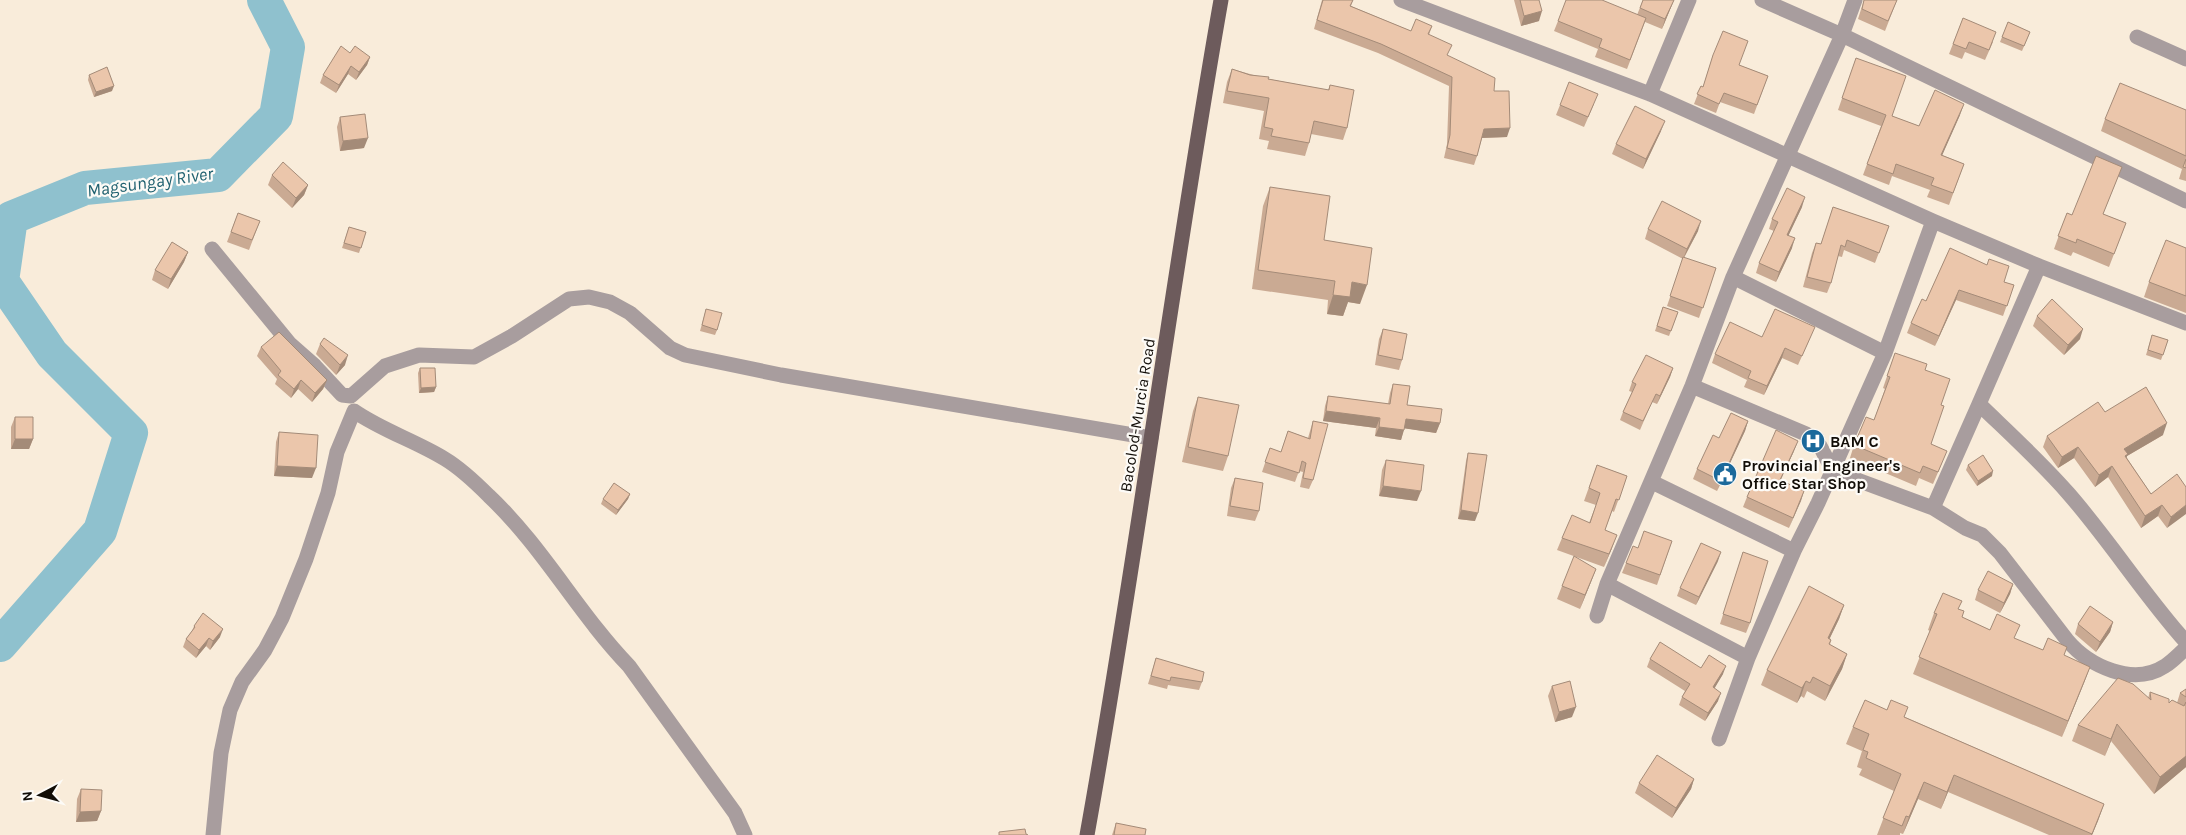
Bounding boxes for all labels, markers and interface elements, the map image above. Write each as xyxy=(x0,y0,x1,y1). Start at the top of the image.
water label: Magsungay River xyxy=(85,162,215,202)
street label: Bacolod-Murcia Road xyxy=(1116,337,1159,493)
hospital icon: BAM C xyxy=(1800,428,1826,454)
place label: BAM C xyxy=(1830,432,1879,451)
place label: Provincial Engineer's Office Star Shop xyxy=(1742,456,1901,493)
public building icon: Provincial Engineer's Office Star Shop xyxy=(1712,461,1738,487)
north arrow xyxy=(15,770,65,820)
text: N xyxy=(19,790,37,802)

